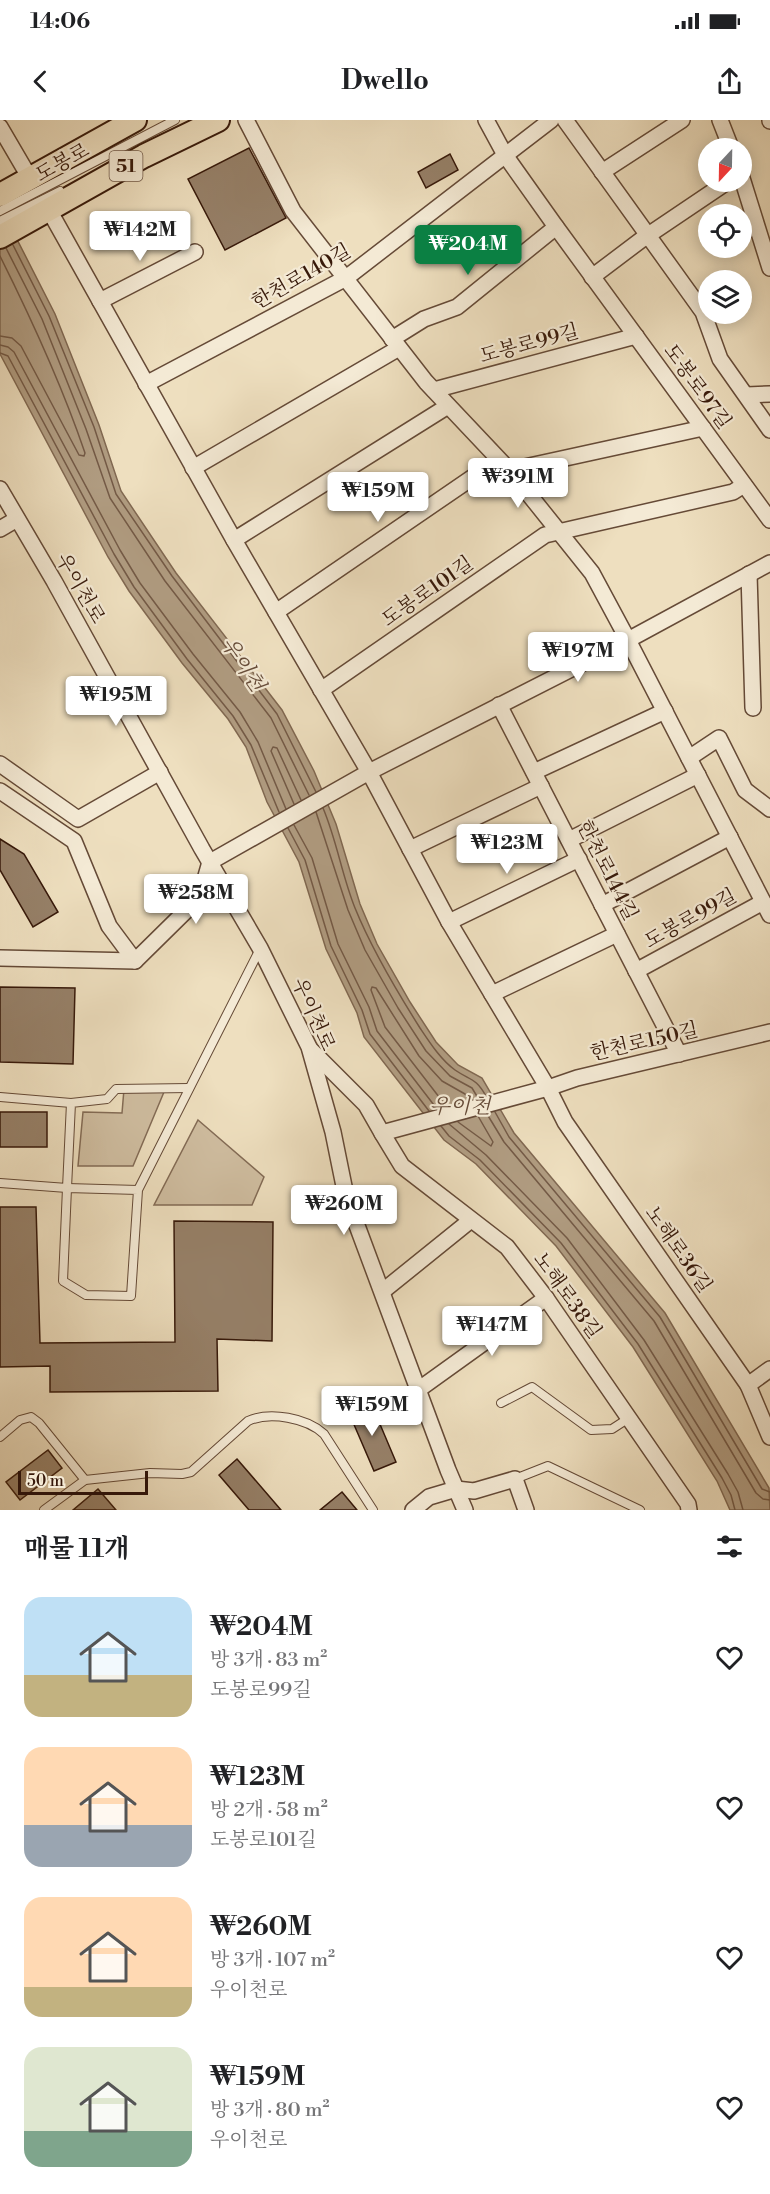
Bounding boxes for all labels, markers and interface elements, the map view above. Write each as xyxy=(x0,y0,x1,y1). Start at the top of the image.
text: 14:06 xyxy=(30,8,90,35)
text: Dwello xyxy=(341,64,429,98)
icon: back xyxy=(24,65,57,98)
icon: share xyxy=(713,65,746,98)
street label: 도봉로 xyxy=(31,138,94,188)
north arrow xyxy=(698,138,752,192)
map controls xyxy=(698,138,752,324)
road number: 51 xyxy=(110,151,142,181)
button: locate xyxy=(698,204,752,258)
pin: ₩142M xyxy=(98,211,182,262)
text: ₩142M xyxy=(103,218,177,243)
pin: ₩204M xyxy=(426,225,510,276)
text: ₩204M xyxy=(429,232,507,257)
street label: 한천로140길 xyxy=(248,239,356,316)
button: layers xyxy=(698,270,752,324)
street label: 도봉로99길 xyxy=(477,319,582,370)
street label: 도봉로97길 xyxy=(657,339,736,434)
pin: ₩391M xyxy=(476,458,560,509)
text: ₩391M xyxy=(482,465,554,490)
pin: ₩159M xyxy=(336,472,420,523)
text: ₩159M xyxy=(341,479,415,504)
street label: 우이천로 xyxy=(50,549,110,628)
street label: 도봉로101길 xyxy=(377,551,479,633)
water label: 우이천 xyxy=(214,632,271,698)
pin: ₩197M xyxy=(536,632,620,683)
text: ₩197M xyxy=(542,639,614,664)
pin: ₩195M xyxy=(74,676,158,727)
text: ₩195M xyxy=(80,683,152,708)
street label: 한천로144길 xyxy=(571,816,643,925)
pin: ₩123M xyxy=(465,824,549,875)
text: ₩123M xyxy=(470,831,544,856)
pin: ₩258M xyxy=(154,874,238,925)
text: ₩258M xyxy=(158,881,234,906)
street label: 도봉로99길 xyxy=(640,884,741,955)
street label: 우이천로 xyxy=(285,974,340,1055)
street label: 한천로150길 xyxy=(588,1018,701,1067)
water label: 우이천 xyxy=(430,1094,492,1120)
pin: ₩260M xyxy=(302,1185,386,1236)
text: ₩260M xyxy=(305,1192,383,1217)
street label: 노해로36길 xyxy=(639,1202,717,1298)
street label: 노해로38길 xyxy=(527,1248,606,1344)
pin: ₩147M xyxy=(450,1306,534,1357)
text: ₩147M xyxy=(456,1313,528,1338)
pin: ₩159M xyxy=(330,1386,414,1437)
text: ₩159M xyxy=(335,1393,409,1418)
scale bar xyxy=(18,1468,148,1496)
text: 50 m xyxy=(27,1471,64,1491)
icon: filters xyxy=(713,1530,746,1563)
text: 매물 11개 xyxy=(24,1533,129,1565)
text: ₩204M xyxy=(210,1611,313,1643)
icon: home xyxy=(72,1621,144,1693)
icon: heart xyxy=(713,1641,746,1674)
text: 방 3개 · 83 m² xyxy=(210,1648,327,1673)
text: 도봉로99길 xyxy=(210,1678,312,1703)
text: ₩123M xyxy=(210,1761,305,1793)
icon: home xyxy=(72,1771,144,1843)
icon: heart xyxy=(713,1791,746,1824)
text: 방 2개 · 58 m² xyxy=(210,1798,328,1823)
text: 도봉로101길 xyxy=(210,1828,317,1853)
text: ₩260M xyxy=(210,1911,312,1943)
icon: home xyxy=(72,1921,144,1993)
icon: heart xyxy=(713,1941,746,1974)
text: 방 3개 · 107 m² xyxy=(210,1948,335,1973)
text: 우이천로 xyxy=(210,1978,287,2003)
text: ₩159M xyxy=(210,2061,305,2093)
icon: home xyxy=(72,2071,144,2143)
icon: heart xyxy=(713,2091,746,2124)
text: 방 3개 · 80 m² xyxy=(210,2098,330,2123)
text: 우이천로 xyxy=(210,2128,287,2153)

